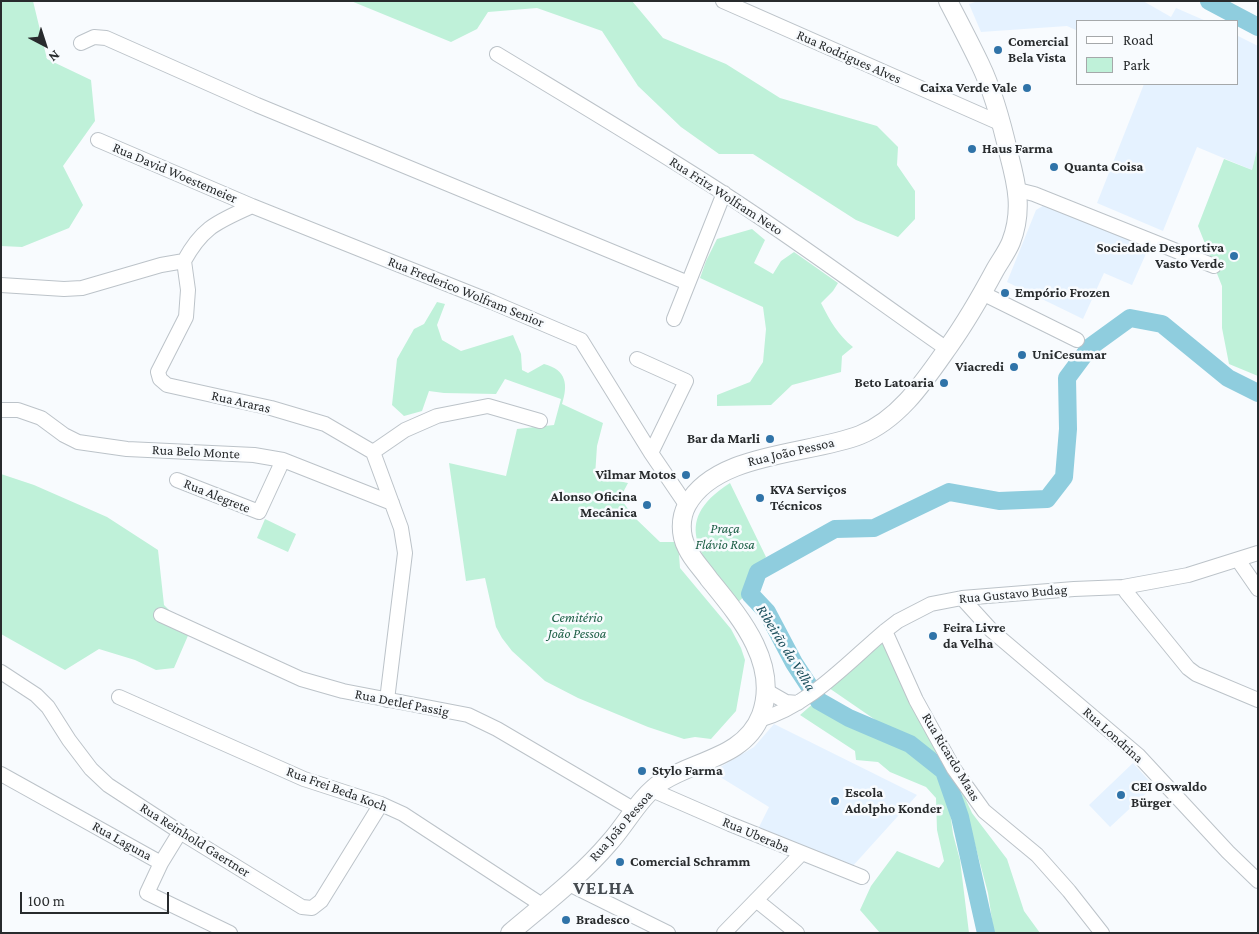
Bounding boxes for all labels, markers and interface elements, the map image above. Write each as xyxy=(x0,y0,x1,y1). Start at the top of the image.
north arrow xyxy=(20,20,70,70)
legend xyxy=(1076,20,1239,85)
street label: Rua Rodrigues Alves xyxy=(794,26,904,88)
text: Road xyxy=(1123,32,1153,48)
place label: Comercial Bela Vista xyxy=(1008,34,1069,66)
marker: Comercial Bela Vista xyxy=(992,44,1004,56)
text: N xyxy=(46,47,63,66)
text: Park xyxy=(1123,57,1150,73)
place label: Caixa Verde Vale xyxy=(920,80,1017,96)
marker: Caixa Verde Vale xyxy=(1021,82,1033,94)
street label: Rua David Woestemeier xyxy=(110,139,240,207)
place label: Haus Farma xyxy=(982,141,1053,157)
marker: Haus Farma xyxy=(966,143,978,155)
street label: Rua Fritz Wolfram Neto xyxy=(666,153,786,239)
place label: Quanta Coisa xyxy=(1064,159,1143,175)
marker: Quanta Coisa xyxy=(1048,161,1060,173)
place label: Sociedade Desportiva Vasto Verde xyxy=(1096,240,1224,272)
marker: Sociedade Desportiva Vasto Verde xyxy=(1228,250,1240,262)
street label: Rua Frederico Wolfram Senior xyxy=(385,253,547,331)
place label: Empório Frozen xyxy=(1015,285,1110,301)
marker: Empório Frozen xyxy=(999,287,1011,299)
place label: UniCesumar xyxy=(1032,347,1107,363)
marker: UniCesumar xyxy=(1016,349,1028,361)
place label: Viacredi xyxy=(955,359,1004,375)
marker: Viacredi xyxy=(1008,361,1020,373)
place label: Beto Latoaria xyxy=(855,375,934,391)
marker: Beto Latoaria xyxy=(938,377,950,389)
street label: Rua Araras xyxy=(210,387,272,417)
place label: Bar da Marli xyxy=(687,431,760,447)
marker: Bar da Marli xyxy=(764,433,776,445)
street label: Rua João Pessoa xyxy=(746,434,836,470)
street label: Rua Belo Monte xyxy=(152,441,240,463)
place label: Vilmar Motos xyxy=(595,467,676,483)
marker: Vilmar Motos xyxy=(680,469,692,481)
street label: Rua Alegrete xyxy=(181,475,253,517)
place label: KVA Serviços Técnicos xyxy=(770,482,846,514)
place label: Alonso Oficina Mecânica xyxy=(551,489,637,522)
marker: KVA Serviços Técnicos xyxy=(754,492,766,504)
marker: Alonso Oficina Mecânica xyxy=(641,499,653,511)
park label: Praça Flávio Rosa xyxy=(695,521,755,554)
street label: Rua Gustavo Budag xyxy=(958,581,1068,607)
water label: Ribeirão da Velha xyxy=(752,602,820,694)
park label: Cemitério João Pessoa xyxy=(548,610,606,642)
place label: Feira Livre da Velha xyxy=(943,620,1006,652)
marker: Feira Livre da Velha xyxy=(927,630,939,642)
street label: Rua Detlef Passig xyxy=(353,686,451,720)
street label: Rua Londrina xyxy=(1079,703,1147,767)
street label: Rua Ricardo Maas xyxy=(918,710,984,804)
street label: Rua Frei Beda Koch xyxy=(284,763,390,815)
place label: Stylo Farma xyxy=(652,763,723,779)
marker: Stylo Farma xyxy=(636,765,648,777)
place label: CEI Oswaldo Bürger xyxy=(1131,779,1207,812)
place label: Escola Adolpho Konder xyxy=(845,785,942,818)
street label: Rua João Pessoa xyxy=(586,787,656,865)
marker: CEI Oswaldo Bürger xyxy=(1115,789,1127,801)
marker: Escola Adolpho Konder xyxy=(829,795,841,807)
street label: Rua Reinhold Gaertner xyxy=(137,799,253,881)
street label: Rua Uberaba xyxy=(720,813,792,857)
street label: Rua Laguna xyxy=(89,818,155,864)
place label: Comercial Schramm xyxy=(630,854,750,870)
marker: Comercial Schramm xyxy=(614,856,626,868)
district label: VELHA xyxy=(573,877,635,899)
scale bar xyxy=(22,882,171,914)
text: 100 m xyxy=(28,893,65,909)
place label: Bradesco xyxy=(576,912,630,928)
marker: Bradesco xyxy=(560,914,572,926)

